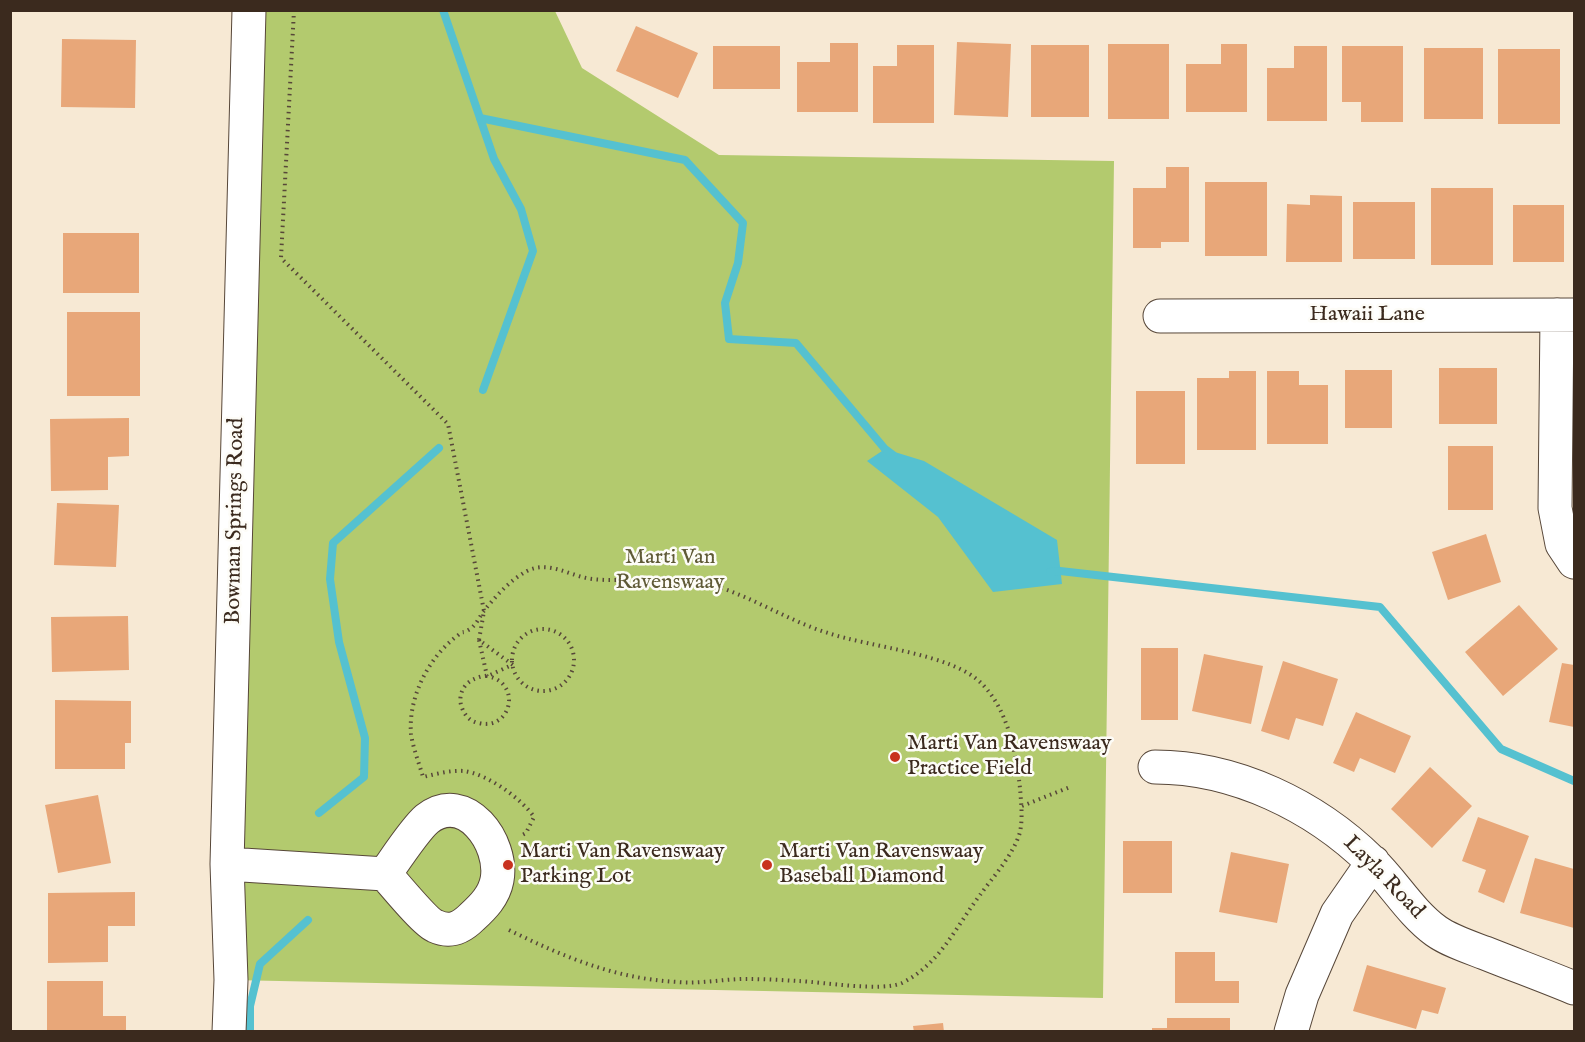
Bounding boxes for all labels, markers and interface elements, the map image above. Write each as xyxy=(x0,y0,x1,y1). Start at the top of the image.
street label: Hawaii Lane xyxy=(1309,302,1425,328)
street label: Bowman Springs Road xyxy=(221,417,251,625)
park label: Marti Van Ravenswaay xyxy=(615,545,725,596)
place label: Marti Van Ravenswaay Practice Field xyxy=(907,731,1112,782)
marker: Marti Van Ravenswaay Practice Field xyxy=(888,750,902,764)
street label: Layla Road xyxy=(1337,831,1429,925)
place label: Marti Van Ravenswaay Parking Lot xyxy=(520,839,725,890)
place label: Marti Van Ravenswaay Baseball Diamond xyxy=(779,839,984,890)
marker: Marti Van Ravenswaay Parking Lot xyxy=(501,858,515,872)
marker: Marti Van Ravenswaay Baseball Diamond xyxy=(760,858,774,872)

